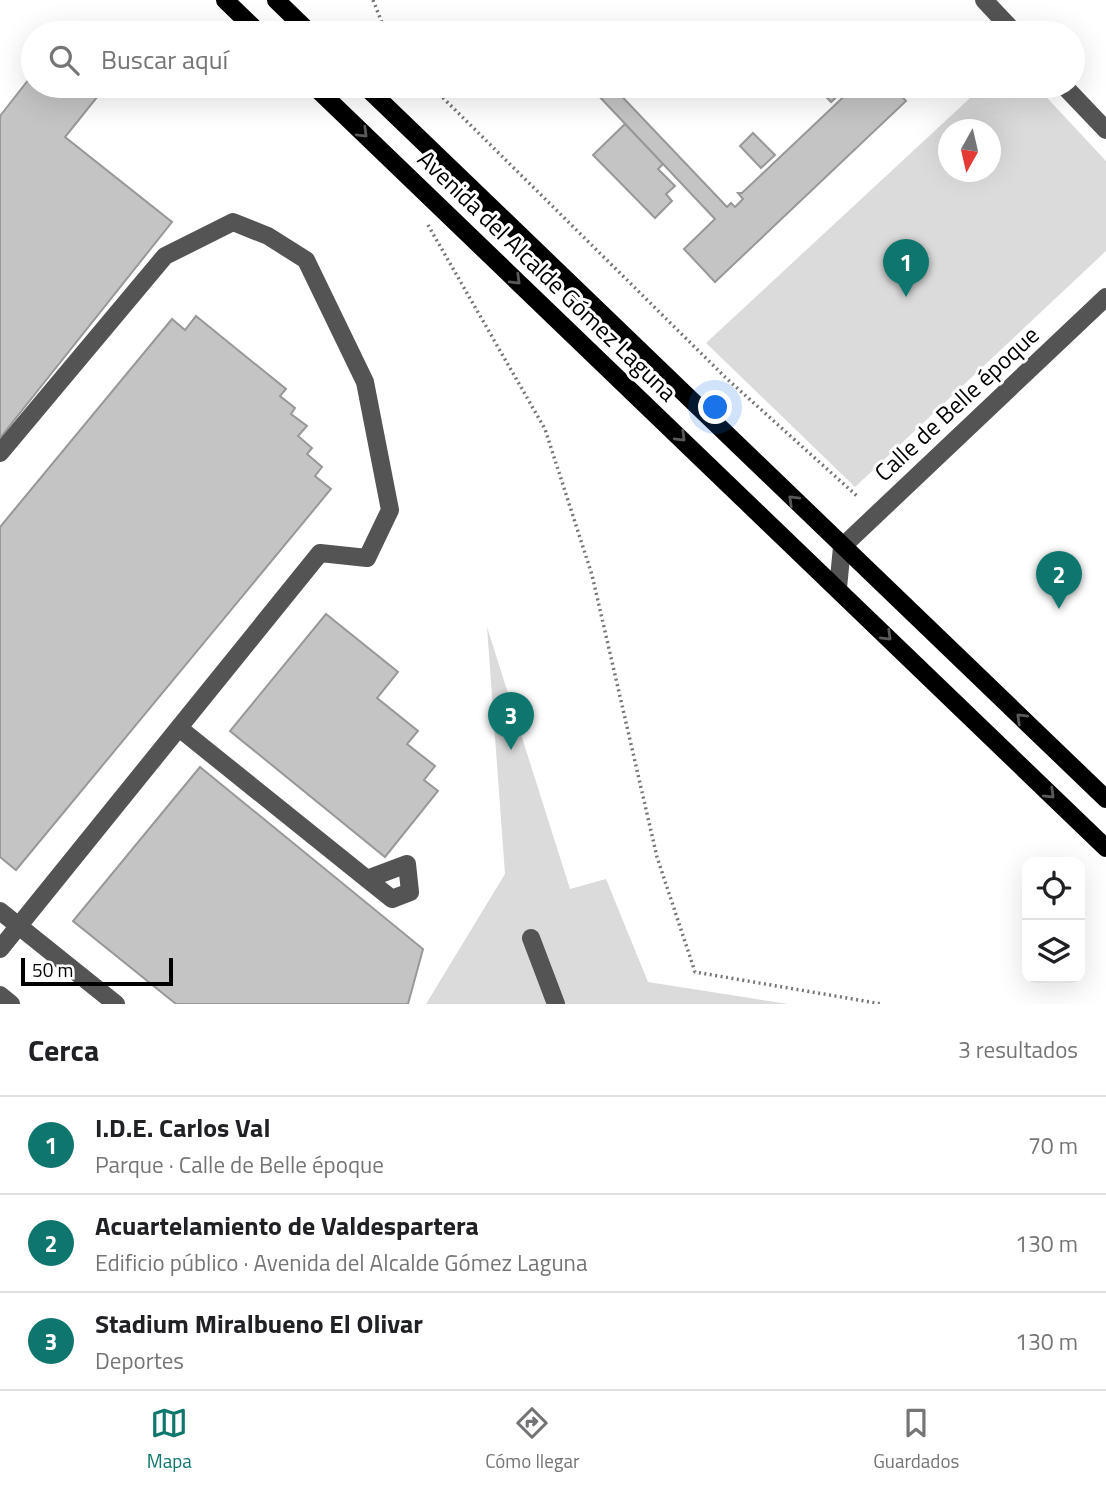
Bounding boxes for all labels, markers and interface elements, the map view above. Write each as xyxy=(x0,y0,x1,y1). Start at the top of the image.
search box xyxy=(21,21,1085,98)
text: Buscar aquí xyxy=(101,40,228,79)
icon: search xyxy=(45,41,83,79)
north arrow xyxy=(938,119,1001,182)
one-way arrow xyxy=(355,125,368,138)
street label: Avenida del Alcalde Gómez Laguna xyxy=(410,141,686,409)
pin: 1 xyxy=(883,239,929,297)
one-way arrow xyxy=(508,272,521,285)
street label: Calle de Belle époque xyxy=(866,317,1047,489)
your location xyxy=(698,390,732,424)
one-way arrow xyxy=(673,429,686,442)
one-way arrow xyxy=(788,496,801,509)
pin: 2 xyxy=(1036,551,1082,609)
one-way arrow xyxy=(878,627,891,640)
pin: 3 xyxy=(488,692,534,750)
one-way arrow xyxy=(1016,713,1029,726)
one-way arrow xyxy=(1042,786,1054,798)
map controls xyxy=(1022,857,1085,983)
button: locate xyxy=(1022,857,1085,920)
button: layers xyxy=(1022,920,1085,983)
scale bar xyxy=(21,955,173,987)
text: 50 m xyxy=(32,955,73,984)
text: Cerca xyxy=(28,1027,99,1073)
text: 3 resultados xyxy=(958,1032,1078,1067)
text: I.D.E. Carlos Val xyxy=(95,1108,270,1147)
text: 1 xyxy=(45,1128,57,1163)
text: 70 m xyxy=(1028,1128,1078,1163)
text: Parque · Calle de Belle époque xyxy=(95,1147,384,1182)
text: Acuartelamiento de Valdespartera xyxy=(95,1206,479,1245)
text: 2 xyxy=(45,1226,57,1261)
text: 130 m xyxy=(1015,1226,1078,1261)
text: Edificio público · Avenida del Alcalde Gómez Laguna xyxy=(95,1245,587,1280)
text: Stadium Miralbueno El Olivar xyxy=(95,1304,423,1343)
text: 3 xyxy=(45,1324,57,1359)
text: 130 m xyxy=(1015,1324,1078,1359)
text: Deportes xyxy=(95,1343,184,1378)
tab: Mapa xyxy=(147,1404,192,1475)
tab: Cómo llegar xyxy=(485,1404,580,1475)
tab: Guardados xyxy=(873,1404,959,1475)

